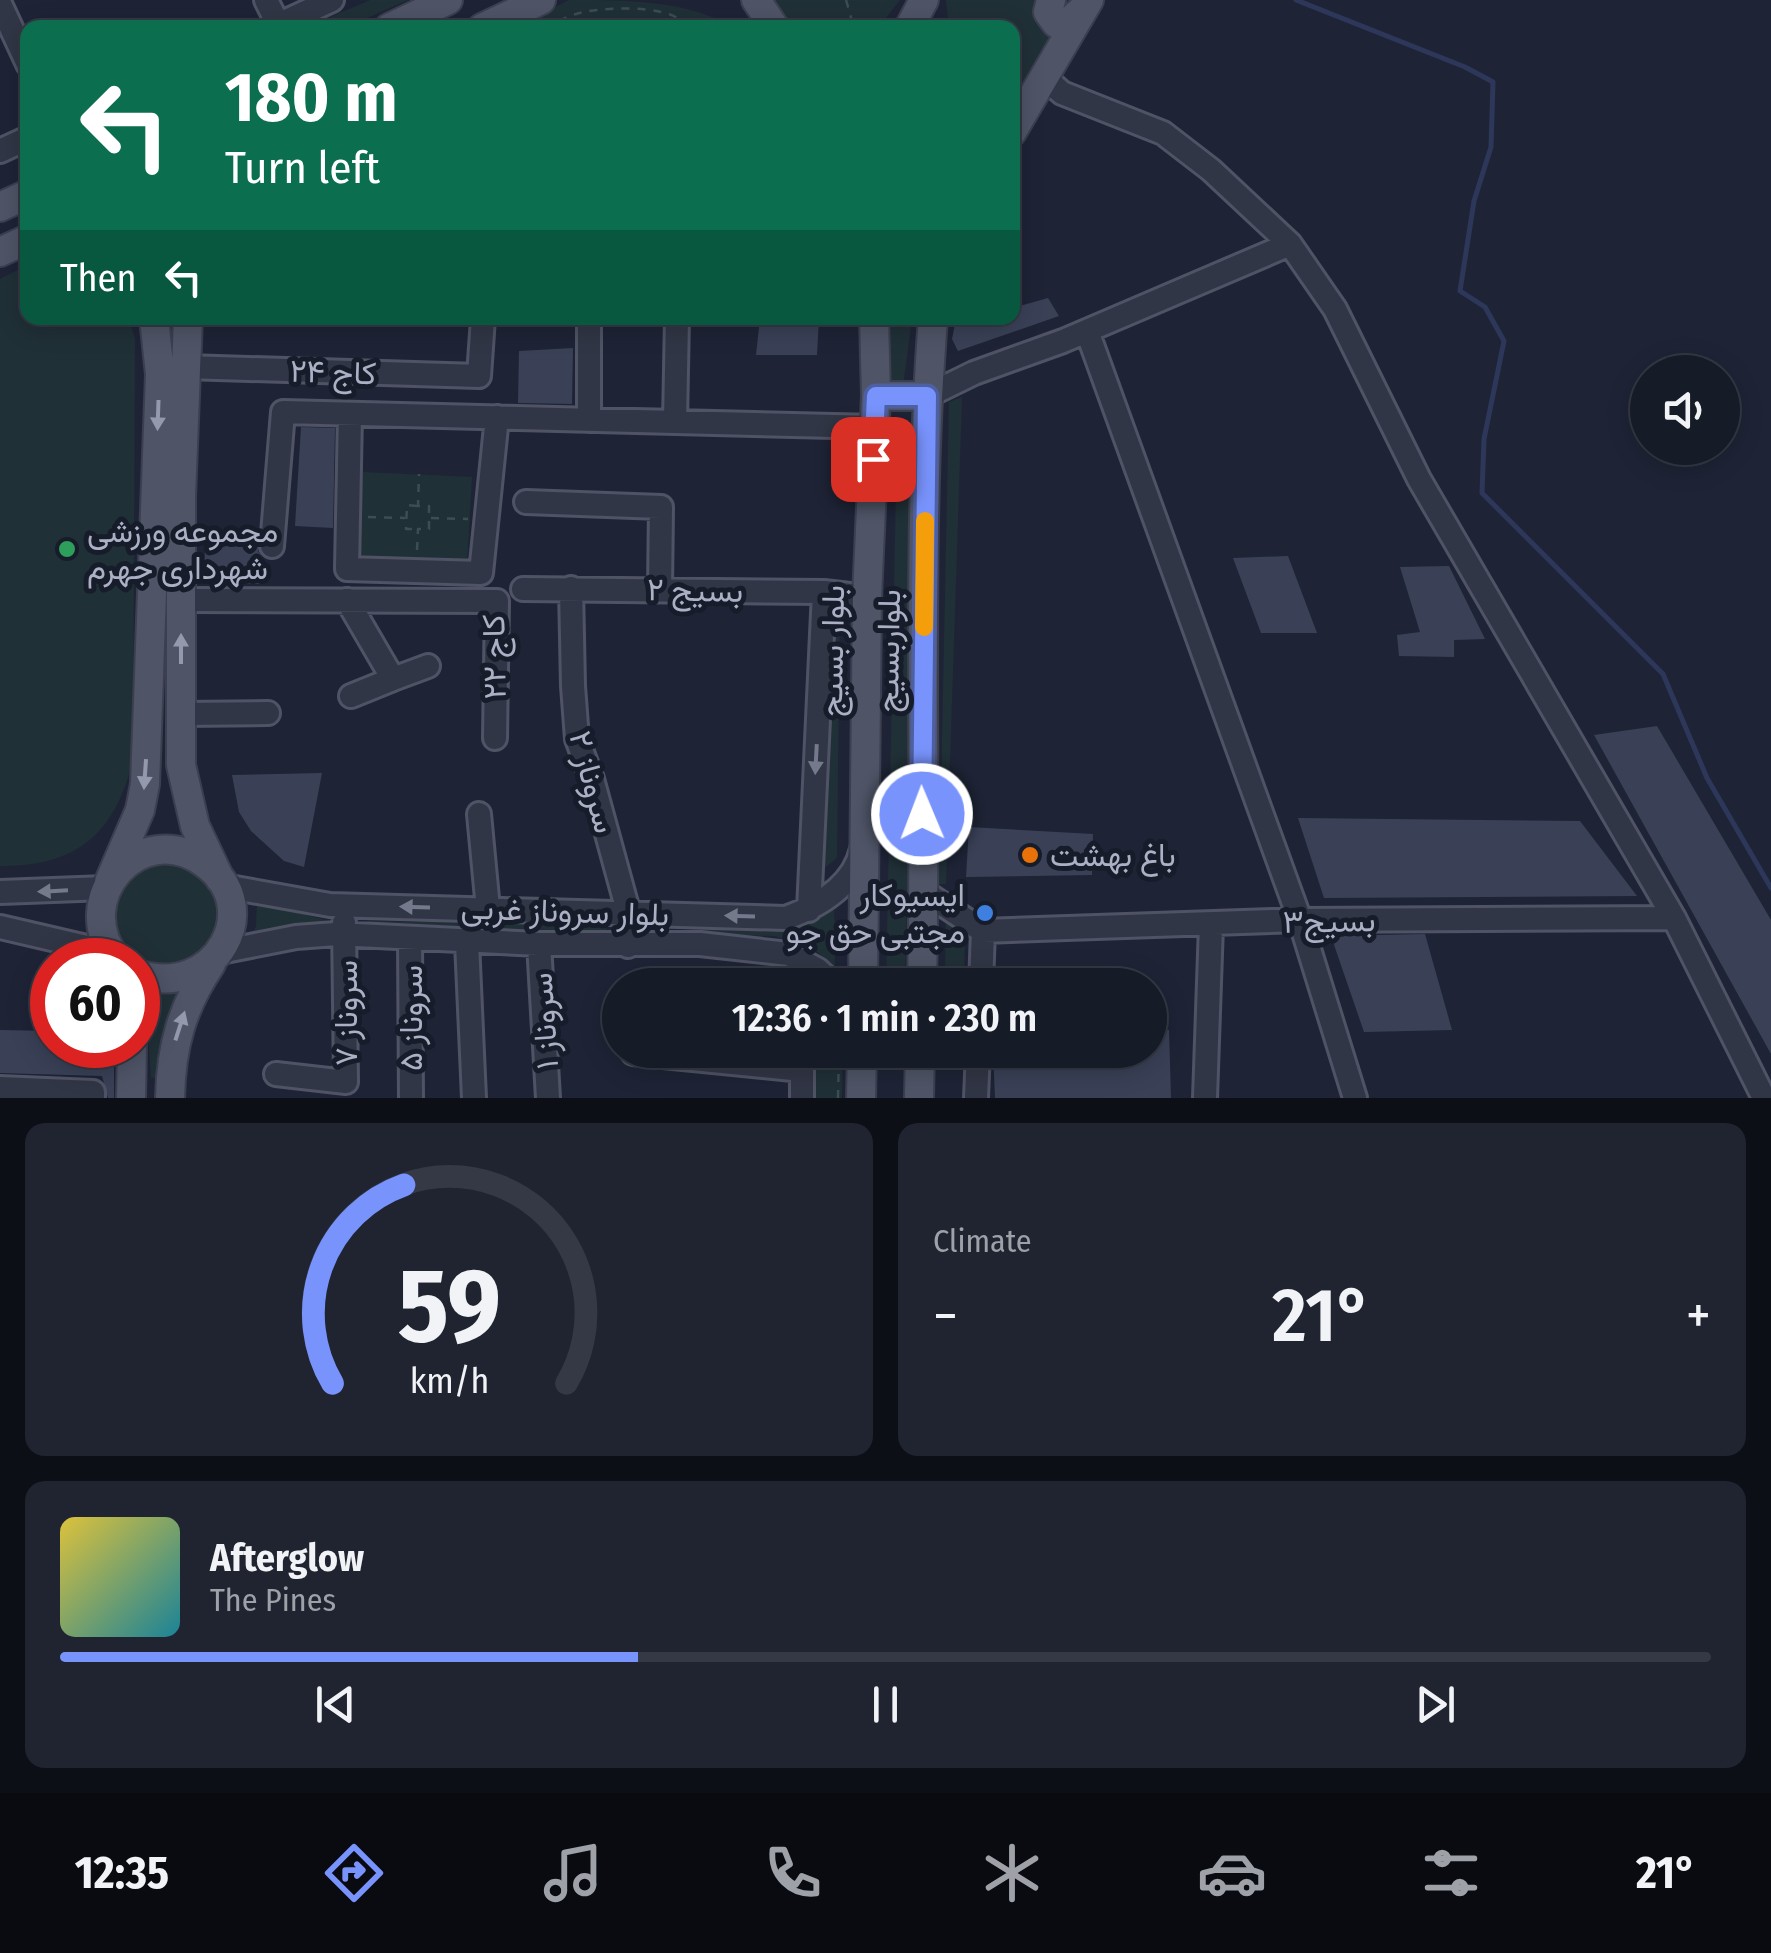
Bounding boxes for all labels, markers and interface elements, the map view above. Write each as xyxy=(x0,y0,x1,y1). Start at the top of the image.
text: 180 m xyxy=(225,56,398,140)
icon: left xyxy=(60,60,190,190)
text: Turn left xyxy=(225,141,380,195)
icon: left xyxy=(156,250,211,305)
text: Then xyxy=(60,255,136,301)
street label: کاج ۲۴ xyxy=(289,352,377,395)
map controls xyxy=(1630,355,1740,465)
button: sound xyxy=(1630,355,1740,465)
one-way arrow xyxy=(150,399,166,431)
pin xyxy=(831,417,916,502)
icon: arrive xyxy=(846,432,901,487)
place label: مجموعه ورزشی شهرداری جهرم xyxy=(87,512,278,589)
marker: مجموعه ورزشی شهرداری جهرم xyxy=(56,538,78,560)
street label: بسیج ۲ xyxy=(647,570,743,613)
street label: بلوار بسیج xyxy=(812,585,855,717)
street label: بلواربسیج xyxy=(868,589,911,713)
street label: کاج ۲۲ xyxy=(474,614,517,700)
one-way arrow xyxy=(173,633,189,665)
street label: سروناز ۲ xyxy=(560,727,625,837)
one-way arrow xyxy=(807,744,823,776)
one-way arrow xyxy=(136,759,152,791)
position arrow xyxy=(870,762,974,866)
place label: باغ بهشت xyxy=(1050,836,1176,877)
marker: باغ بهشت xyxy=(1019,844,1041,866)
place label: ایسیوکار مجتبی حق جو xyxy=(786,876,965,952)
one-way arrow xyxy=(37,883,68,899)
street label: بلوار سروناز غربی xyxy=(460,888,670,935)
one-way arrow xyxy=(399,899,431,915)
street label: بسیج۳ xyxy=(1282,901,1376,944)
marker: ایسیوکار مجتبی حق جو xyxy=(974,902,996,924)
one-way arrow xyxy=(723,908,755,924)
speed limit sign: 60 xyxy=(30,938,160,1068)
street label: سروناز ۷ xyxy=(327,960,366,1066)
street label: سروناز ۵ xyxy=(392,965,431,1071)
street label: سروناز ۱ xyxy=(522,971,567,1070)
text: 12:36 · 1 min · 230 m xyxy=(732,995,1037,1041)
one-way arrow xyxy=(173,1010,188,1040)
text: Climate xyxy=(933,1222,1032,1260)
text: 59 xyxy=(397,1244,501,1369)
text: 21° xyxy=(1272,1271,1372,1361)
text: − xyxy=(933,1283,958,1349)
text: + xyxy=(1686,1283,1711,1349)
text: km/h xyxy=(409,1360,489,1402)
text: Afterglow xyxy=(210,1535,364,1581)
text: The Pines xyxy=(210,1581,336,1619)
icon: previous xyxy=(308,1677,363,1732)
icon: pause xyxy=(858,1677,913,1732)
icon: next xyxy=(1408,1677,1463,1732)
icon: directions xyxy=(319,1838,389,1908)
icon: music xyxy=(538,1838,608,1908)
icon: phone xyxy=(758,1838,828,1908)
icon: climate xyxy=(977,1838,1047,1908)
icon: car xyxy=(1197,1838,1267,1908)
icon: filters xyxy=(1416,1838,1486,1908)
text: 12:35 xyxy=(75,1846,169,1900)
text: 21° xyxy=(1636,1846,1696,1900)

